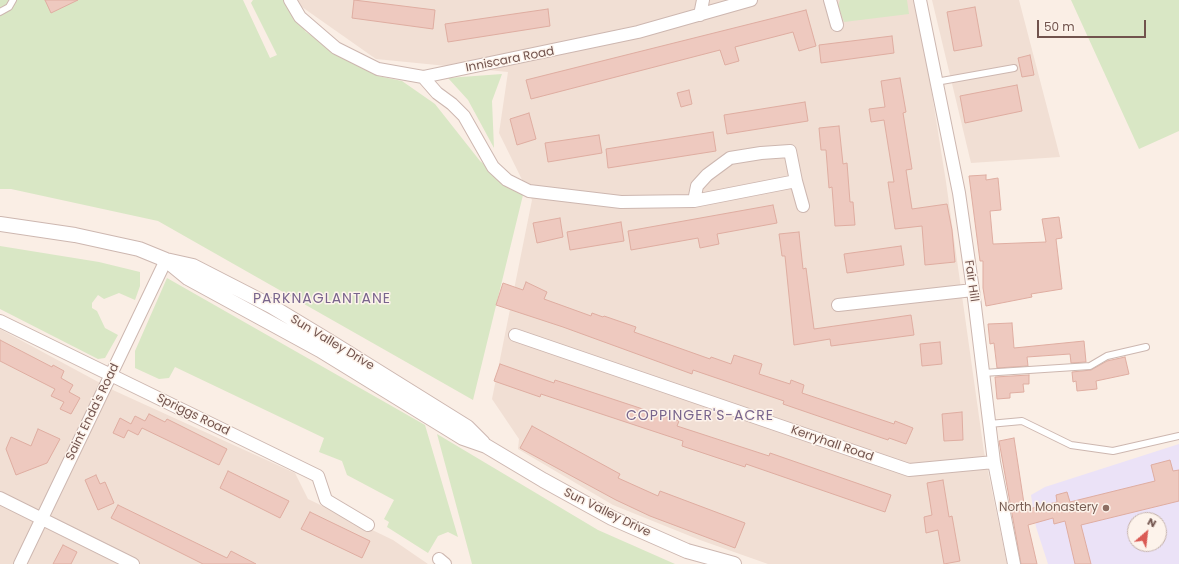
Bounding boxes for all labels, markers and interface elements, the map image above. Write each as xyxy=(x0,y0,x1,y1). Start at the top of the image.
scale bar xyxy=(1039,12,1148,38)
text: 50 m xyxy=(1044,18,1075,35)
street label: Inniscara Road xyxy=(464,44,556,76)
street label: Fair Hill xyxy=(961,259,981,303)
district label: PARKNAGLANTANE xyxy=(253,291,391,307)
street label: Sun Valley Drive xyxy=(287,312,377,374)
street label: Saint Enda's Road xyxy=(63,361,123,463)
street label: Spriggs Road xyxy=(154,391,232,439)
district label: COPPINGER'S-ACRE xyxy=(626,408,774,424)
street label: Kerryhall Road xyxy=(789,423,875,465)
street label: Sun Valley Drive xyxy=(561,486,653,540)
place label: North Monastery xyxy=(999,501,1098,515)
marker: North Monastery xyxy=(1101,503,1111,513)
north arrow xyxy=(1127,512,1167,552)
text: N xyxy=(1145,513,1160,531)

